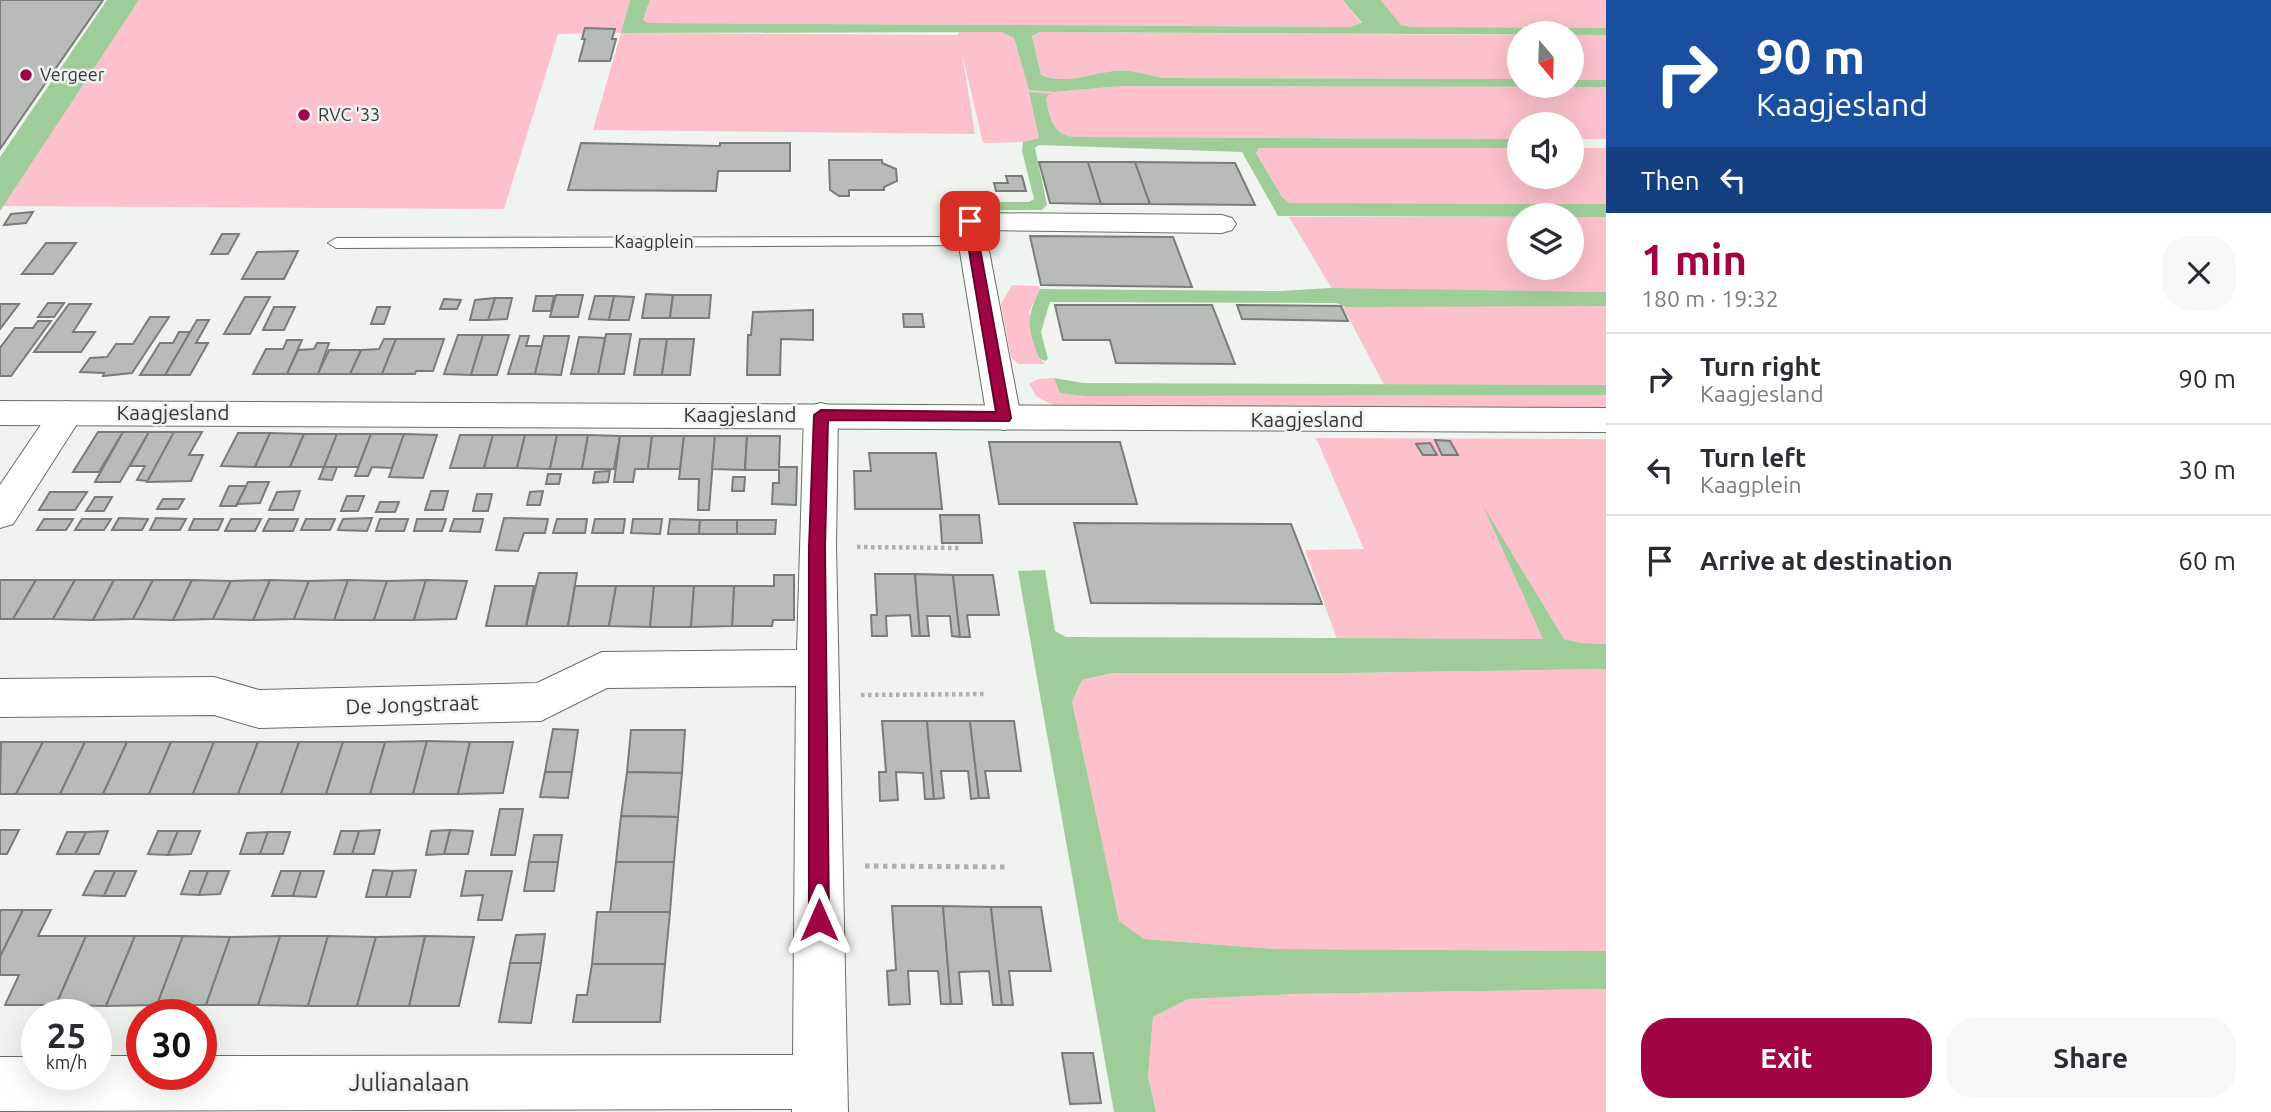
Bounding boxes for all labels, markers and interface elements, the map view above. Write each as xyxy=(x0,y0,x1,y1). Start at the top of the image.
north arrow xyxy=(1507,21,1584,98)
map controls xyxy=(1507,21,1584,280)
icon: right xyxy=(1641,28,1732,119)
text: 90 m xyxy=(1756,28,1865,83)
place label: Vergeer xyxy=(40,64,105,84)
marker: Vergeer xyxy=(18,67,34,83)
text: Kaagjesland xyxy=(1756,86,1928,122)
place label: RVC '33 xyxy=(318,104,380,124)
marker: RVC '33 xyxy=(296,107,312,123)
button: sound xyxy=(1507,112,1584,189)
icon: left xyxy=(1714,161,1752,199)
text: Then xyxy=(1641,166,1700,195)
pin xyxy=(940,191,1000,251)
icon: arrive xyxy=(951,202,989,240)
button: layers xyxy=(1507,203,1584,280)
street label: Kaagplein xyxy=(614,231,694,251)
text: 1 min xyxy=(1641,236,1747,283)
button: close xyxy=(2162,236,2236,310)
text: 180 m · 19:32 xyxy=(1641,286,1779,311)
text: Turn right xyxy=(1700,352,1821,381)
icon: right xyxy=(1641,360,1679,398)
text: 90 m xyxy=(2178,364,2236,393)
text: Kaagjesland xyxy=(1700,381,1824,406)
street label: Kaagjesland xyxy=(117,400,229,424)
street label: Kaagjesland xyxy=(684,402,796,426)
street label: Kaagjesland xyxy=(1251,407,1363,431)
text: Turn left xyxy=(1700,443,1806,472)
icon: left xyxy=(1641,451,1679,489)
text: 30 m xyxy=(2178,455,2236,484)
text: Kaagplein xyxy=(1700,472,1802,497)
icon: arrive xyxy=(1641,542,1679,580)
text: Arrive at destination xyxy=(1700,546,1953,575)
text: 60 m xyxy=(2178,546,2236,575)
street label: De Jongstraat xyxy=(345,690,479,718)
position arrow xyxy=(782,883,856,957)
speed limit sign: 30 xyxy=(126,999,217,1090)
text: 25 xyxy=(47,1015,86,1055)
button: Exit xyxy=(1641,1018,1932,1098)
button: Share xyxy=(1946,1018,2236,1098)
text: km/h xyxy=(46,1052,87,1072)
street label: Julianalaan xyxy=(349,1069,469,1096)

